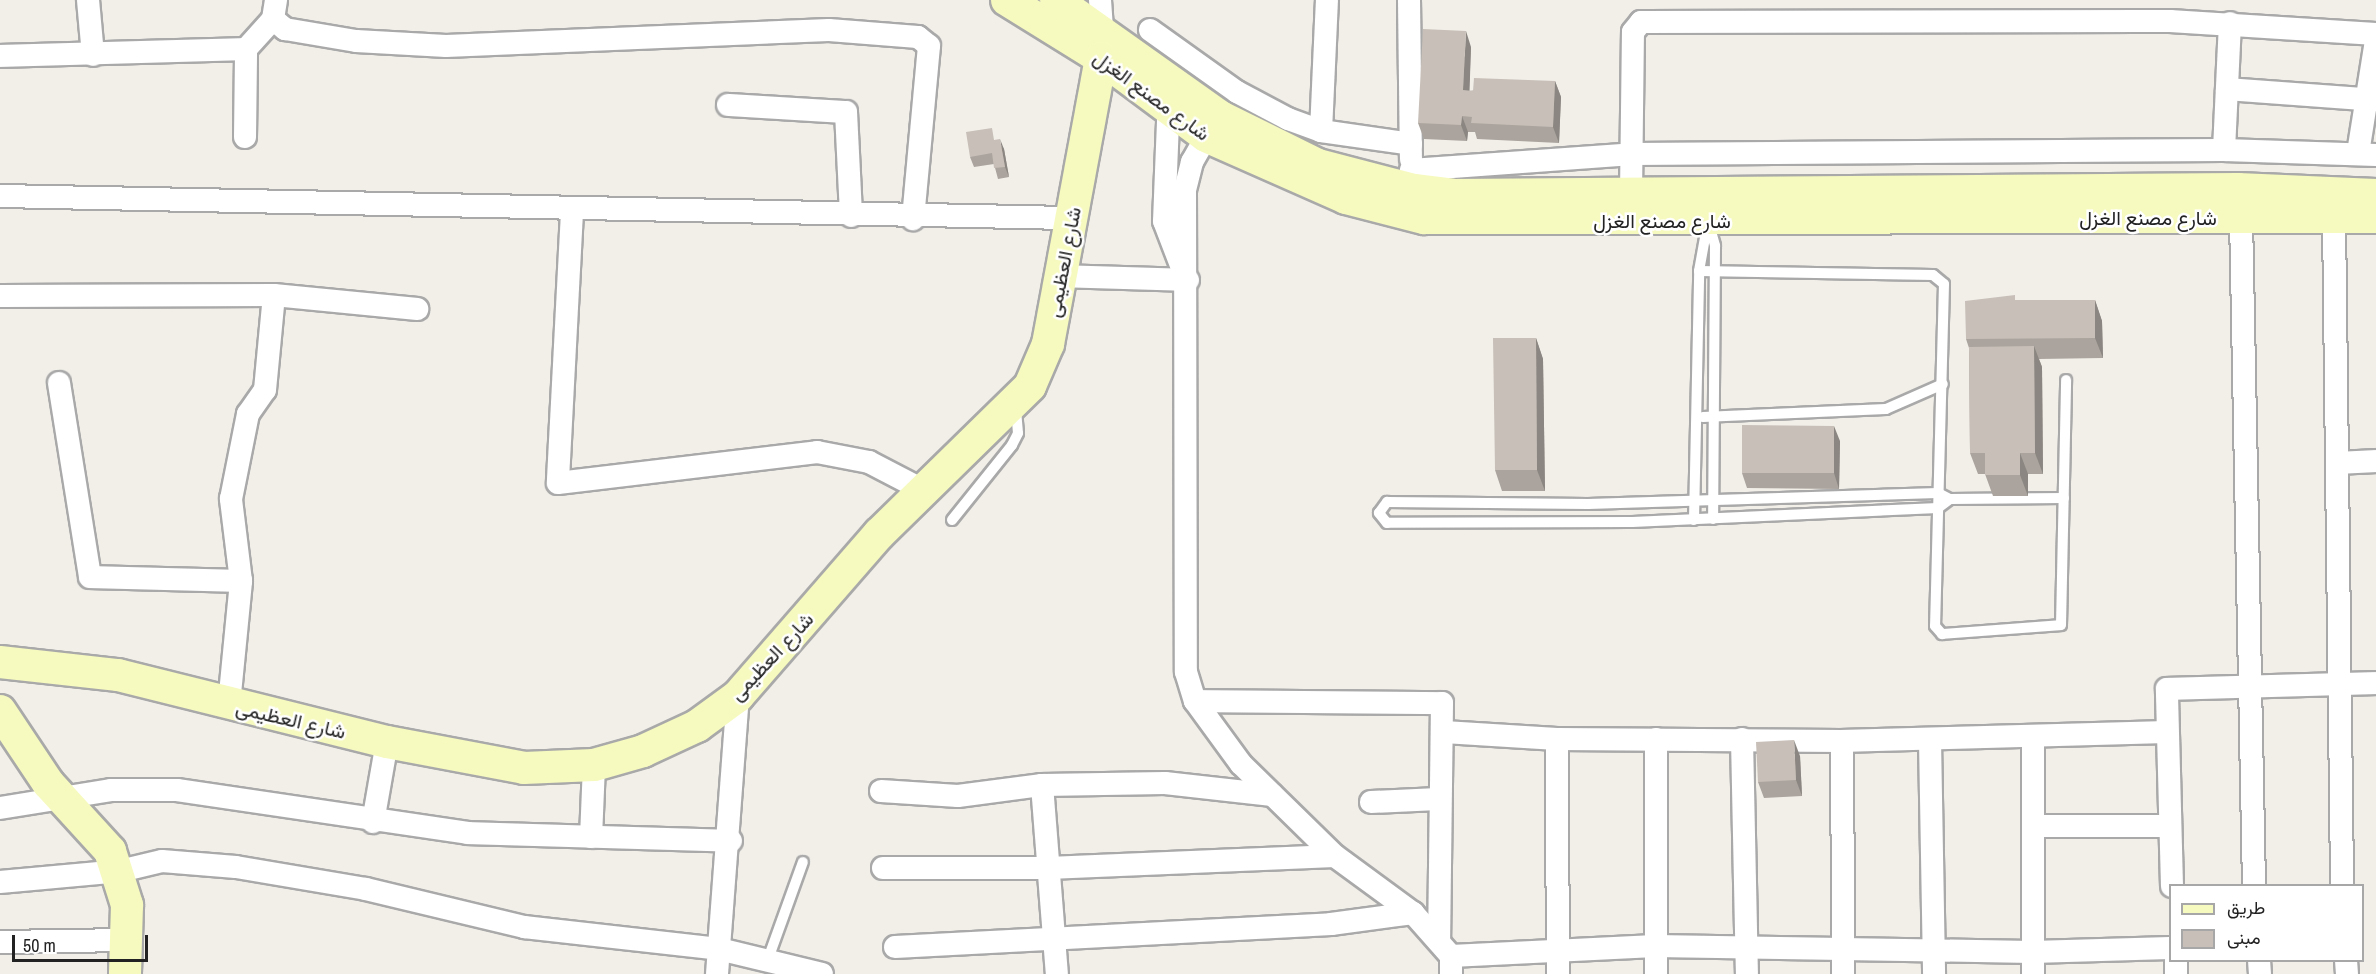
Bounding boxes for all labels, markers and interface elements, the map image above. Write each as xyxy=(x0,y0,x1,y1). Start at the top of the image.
street label: شارع مصنع الغزل xyxy=(1089,45,1215,145)
street label: شارع العظيمى xyxy=(1041,205,1085,319)
street label: شارع مصنع الغزل xyxy=(2079,205,2217,229)
street label: شارع مصنع الغزل xyxy=(1593,208,1731,232)
street label: شارع العظيمى xyxy=(724,607,818,705)
street label: شارع العظيمى xyxy=(234,695,348,743)
legend xyxy=(2169,884,2364,962)
text: طريق xyxy=(2227,895,2265,920)
scale bar xyxy=(15,923,152,961)
text: مبنى xyxy=(2227,925,2261,950)
text: 50 m xyxy=(23,933,56,958)

